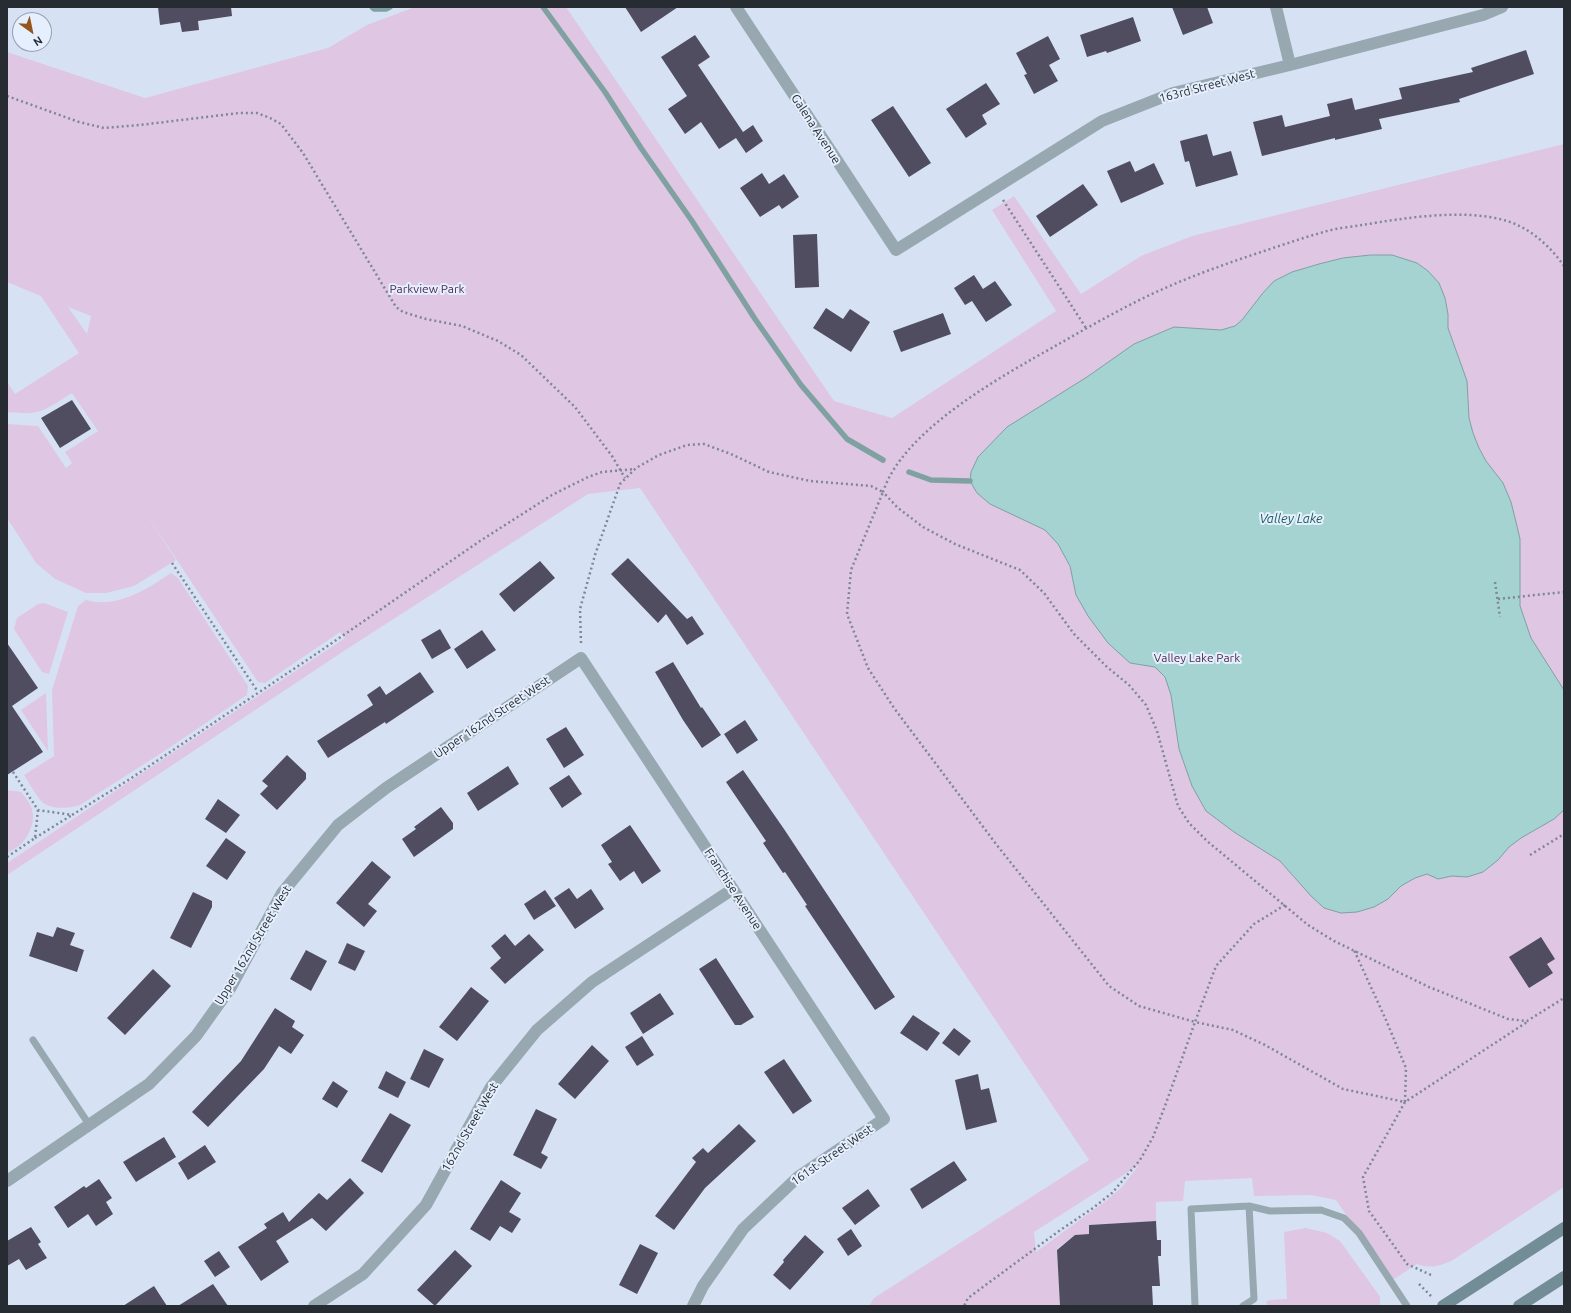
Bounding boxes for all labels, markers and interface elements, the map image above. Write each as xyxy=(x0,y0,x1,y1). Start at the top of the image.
north arrow xyxy=(12,12,52,52)
text: N xyxy=(31,34,45,48)
street label: 163rd Street West xyxy=(1158,66,1256,106)
street label: Galena Avenue xyxy=(788,91,844,167)
park label: Parkview Park xyxy=(389,282,465,296)
water label: Valley Lake xyxy=(1259,511,1323,527)
park label: Valley Lake Park xyxy=(1154,651,1240,665)
street label: Upper 162nd Street West xyxy=(431,673,553,761)
street label: Franchise Avenue xyxy=(701,846,765,932)
street label: Upper 162nd Street West xyxy=(212,883,294,1007)
street label: 162nd Street West xyxy=(439,1080,501,1174)
street label: 161st Street West xyxy=(788,1121,876,1189)

